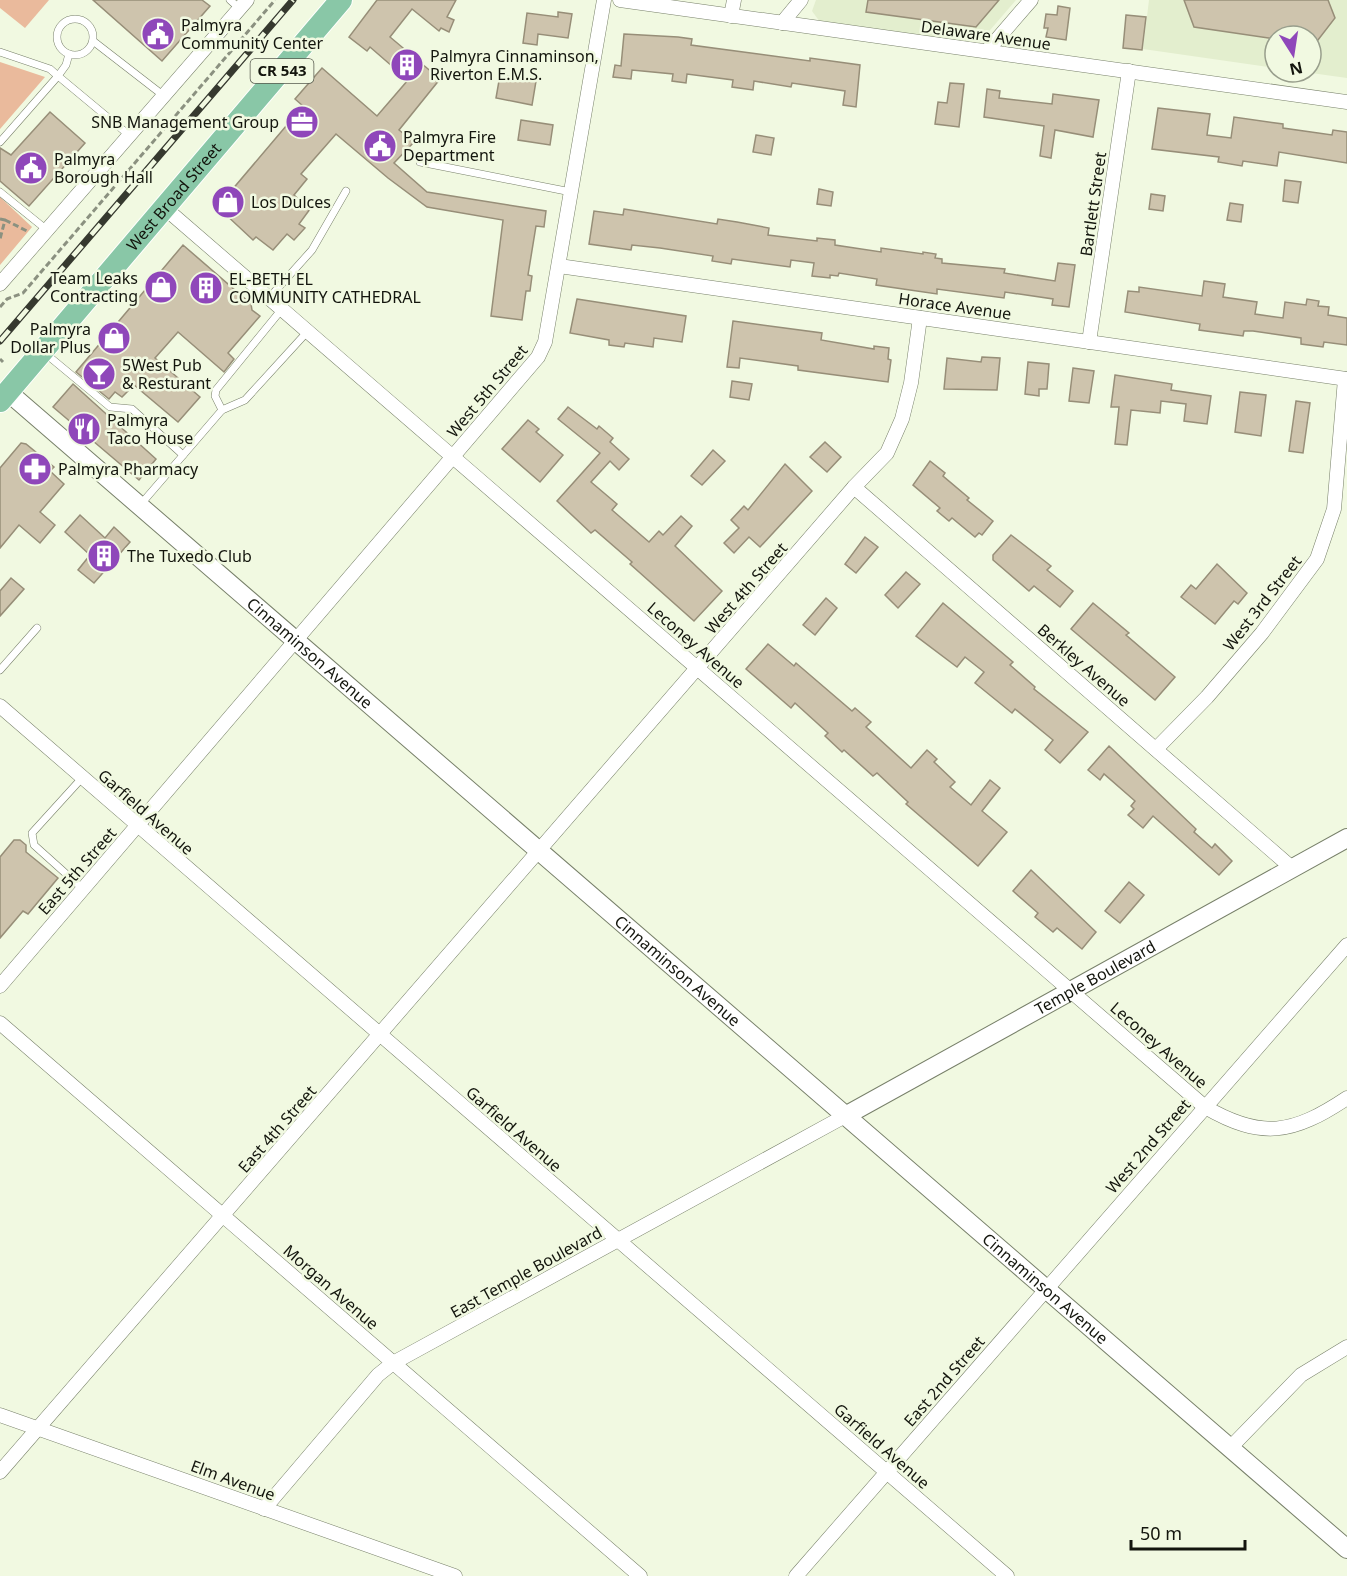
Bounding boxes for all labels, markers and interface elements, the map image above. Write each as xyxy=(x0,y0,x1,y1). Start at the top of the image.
place label: Palmyra Community Center xyxy=(181,14,324,54)
street label: Delaware Avenue xyxy=(920,15,1052,55)
public building icon: Palmyra Community Center xyxy=(140,16,176,52)
north arrow xyxy=(1263,24,1323,84)
place label: Palmyra Cinnaminson, Riverton E.M.S. xyxy=(430,45,599,85)
building icon: Palmyra Cinnaminson, Riverton E.M.S. xyxy=(389,47,425,83)
text: N xyxy=(1287,57,1305,81)
road number: CR 543 xyxy=(250,59,314,83)
office icon: SNB Management Group xyxy=(284,104,320,140)
place label: SNB Management Group xyxy=(91,111,279,133)
place label: Palmyra Fire Department xyxy=(403,126,496,166)
public building icon: Palmyra Fire Department xyxy=(362,128,398,164)
street label: West Broad Street xyxy=(121,138,226,256)
place label: Palmyra Borough Hall xyxy=(54,148,153,188)
public building icon: Palmyra Borough Hall xyxy=(13,150,49,186)
street label: Bartlett Street xyxy=(1075,150,1111,258)
shop icon: Los Dulces xyxy=(210,184,246,220)
place label: Los Dulces xyxy=(251,191,331,213)
place label: Team Leaks Contracting xyxy=(50,267,138,307)
place label: EL-BETH EL COMMUNITY CATHEDRAL xyxy=(229,268,421,308)
shop icon: Team Leaks Contracting xyxy=(143,269,179,305)
building icon: EL-BETH EL COMMUNITY CATHEDRAL xyxy=(188,270,224,306)
street label: Horace Avenue xyxy=(897,287,1013,325)
place label: Palmyra Dollar Plus xyxy=(10,318,91,358)
shop icon: Palmyra Dollar Plus xyxy=(96,320,132,356)
street label: West 5th Street xyxy=(442,340,532,442)
place label: 5West Pub & Resturant xyxy=(122,354,211,394)
bar icon: 5West Pub & Resturant xyxy=(81,356,117,392)
place label: Palmyra Taco House xyxy=(107,409,193,449)
restaurant icon: Palmyra Taco House xyxy=(66,411,102,447)
pharmacy icon: Palmyra Pharmacy xyxy=(17,451,53,487)
place label: Palmyra Pharmacy xyxy=(58,458,199,480)
street label: West 4th Street xyxy=(700,537,792,639)
building icon: The Tuxedo Club xyxy=(86,538,122,574)
place label: The Tuxedo Club xyxy=(127,545,252,567)
street label: West 3rd Street xyxy=(1218,551,1306,655)
street label: Cinnaminson Avenue xyxy=(242,592,378,713)
street label: Leconey Avenue xyxy=(643,597,749,693)
street label: Berkley Avenue xyxy=(1033,619,1135,711)
street label: Garfield Avenue xyxy=(93,764,199,860)
street label: East 5th Street xyxy=(33,822,121,919)
street label: Cinnaminson Avenue xyxy=(610,910,745,1031)
street label: Temple Boulevard xyxy=(1031,935,1160,1020)
street label: Leconey Avenue xyxy=(1106,997,1212,1093)
street label: East 4th Street xyxy=(233,1080,321,1177)
street label: Garfield Avenue xyxy=(461,1081,567,1177)
street label: West 2nd Street xyxy=(1101,1094,1195,1198)
street label: East Temple Boulevard xyxy=(446,1221,606,1323)
street label: Cinnaminson Avenue xyxy=(978,1228,1113,1349)
street label: Morgan Avenue xyxy=(279,1239,383,1335)
street label: East 2nd Street xyxy=(899,1331,990,1431)
street label: Garfield Avenue xyxy=(829,1398,935,1494)
street label: Elm Avenue xyxy=(188,1455,278,1505)
scale bar xyxy=(1131,1513,1245,1551)
text: 50 m xyxy=(1140,1521,1182,1545)

